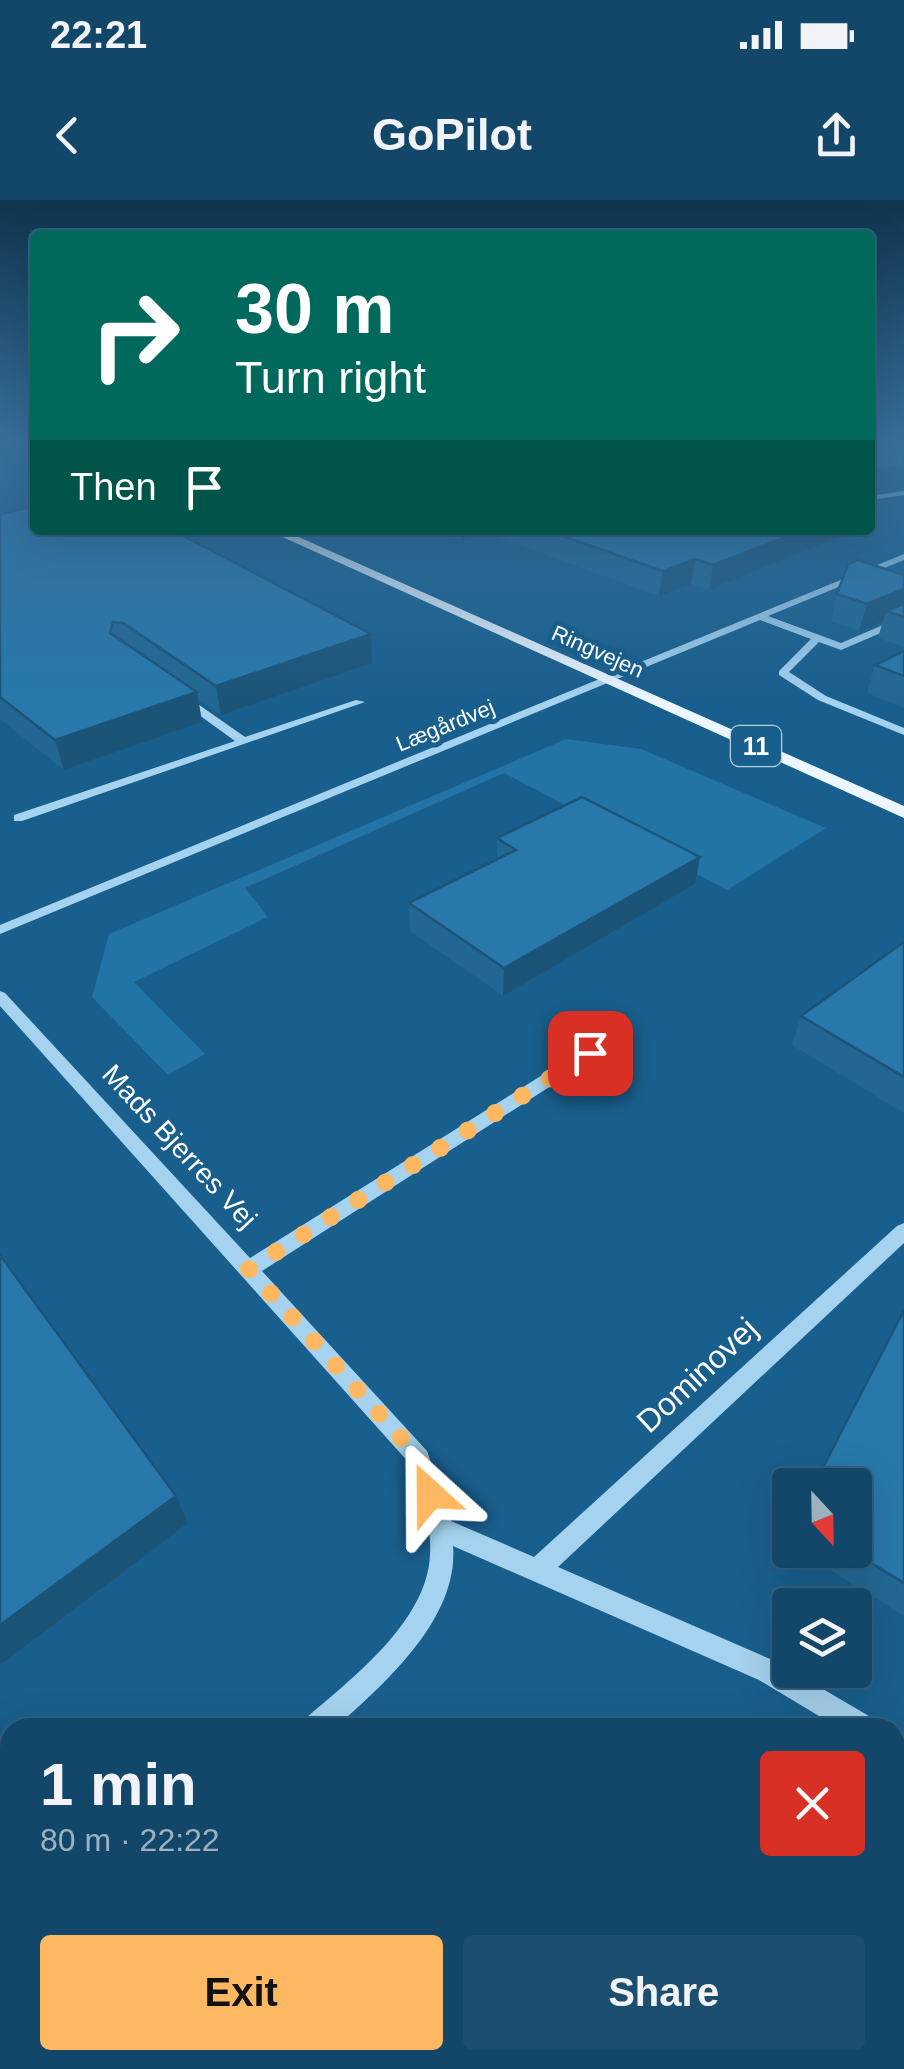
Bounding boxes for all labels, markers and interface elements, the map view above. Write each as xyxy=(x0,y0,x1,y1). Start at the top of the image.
text: 22:21 xyxy=(50,14,147,56)
icon: back xyxy=(40,108,95,163)
icon: share xyxy=(809,108,864,163)
text: GoPilot xyxy=(372,109,532,160)
icon: right xyxy=(70,270,200,400)
text: 30 m xyxy=(235,270,395,348)
text: Turn right xyxy=(235,352,426,403)
icon: arrive xyxy=(177,460,232,515)
text: Then xyxy=(70,466,157,508)
street label: Ringvejen xyxy=(548,620,648,683)
street label: Lægårdvej xyxy=(392,694,498,757)
road number: 11 xyxy=(731,726,781,766)
pin xyxy=(548,1011,633,1096)
icon: arrive xyxy=(563,1026,618,1081)
street label: Mads Bjerres Vej xyxy=(96,1058,263,1234)
street label: Dominovej xyxy=(629,1310,765,1440)
position arrow xyxy=(378,1442,482,1546)
north arrow xyxy=(772,1468,872,1568)
map controls xyxy=(772,1468,872,1688)
button: layers xyxy=(772,1588,872,1688)
text: 1 min xyxy=(40,1751,197,1818)
button: close xyxy=(760,1751,865,1856)
text: 80 m · 22:22 xyxy=(40,1822,220,1858)
button: Exit xyxy=(40,1935,443,2050)
button: Share xyxy=(463,1935,865,2050)

